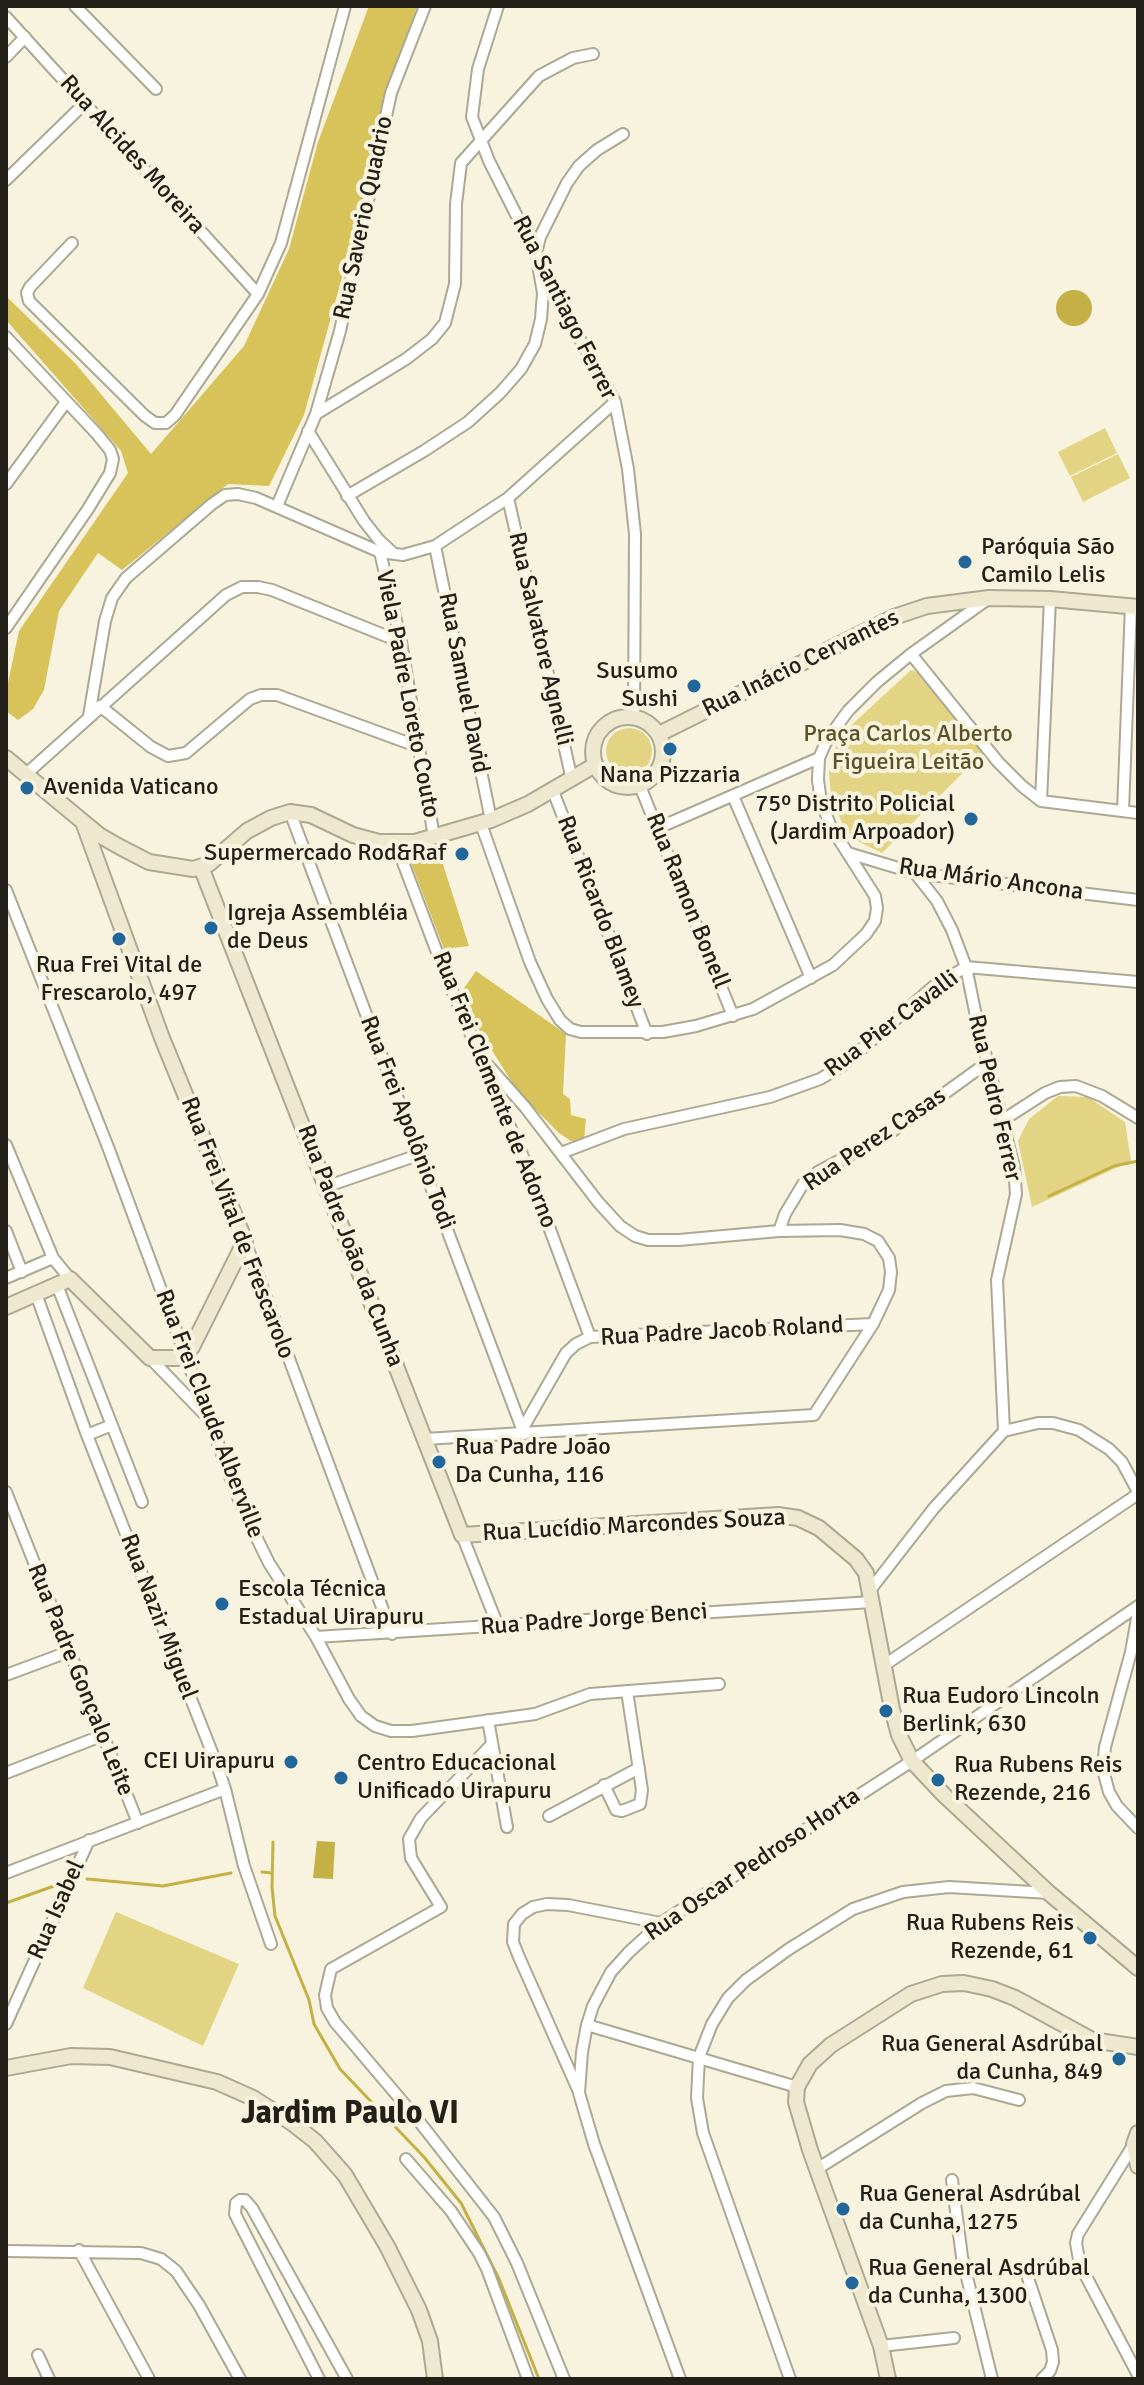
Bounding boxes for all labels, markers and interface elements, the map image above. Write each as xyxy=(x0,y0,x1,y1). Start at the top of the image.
street label: Rua Alcides Moreira xyxy=(53,70,211,240)
street label: Rua Saverio Quadrio xyxy=(328,114,400,322)
street label: Rua Santiago Ferrer xyxy=(505,211,623,405)
street label: Rua Salvatore Agnelli xyxy=(501,529,579,749)
place label: Paróquia São Camilo Lelis xyxy=(981,534,1115,590)
marker: Paróquia São Camilo Lelis xyxy=(956,553,974,571)
street label: Viela Padre Loreto Couto xyxy=(369,568,445,820)
street label: Rua Samuel David xyxy=(431,590,495,776)
street label: Rua Inácio Cervantes xyxy=(698,604,904,724)
place label: Susumo Sushi xyxy=(596,658,678,714)
marker: Susumo Sushi xyxy=(685,677,703,695)
park label: Praça Carlos Alberto Figueira Leitão xyxy=(803,721,1013,777)
marker: Nana Pizzaria xyxy=(661,740,679,758)
place label: Nana Pizzaria xyxy=(600,762,740,790)
place label: Avenida Vaticano xyxy=(43,774,219,802)
marker: Avenida Vaticano xyxy=(18,779,36,797)
place label: 75º Distrito Policial (Jardim Arpoador) xyxy=(755,791,955,847)
street label: Rua Ramon Bonell xyxy=(639,809,735,993)
marker: 75º Distrito Policial (Jardim Arpoador) xyxy=(962,810,980,828)
street label: Rua Ricardo Blamey xyxy=(550,812,650,1012)
place label: Supermercado Rod&Raf xyxy=(204,840,446,868)
marker: Supermercado Rod&Raf xyxy=(453,845,471,863)
street label: Rua Mário Ancona xyxy=(897,853,1085,907)
place label: Igreja Assembléia de Deus xyxy=(227,900,408,956)
marker: Igreja Assembléia de Deus xyxy=(202,919,220,937)
marker: Rua Frei Vital de Frescarolo, 497 xyxy=(110,930,128,948)
street label: Rua Frei Clemente de Adorno xyxy=(425,948,563,1232)
place label: Rua Frei Vital de Frescarolo, 497 xyxy=(36,952,202,1008)
street label: Rua Pier Cavalli xyxy=(819,964,965,1084)
street label: Rua Frei Apolônio Todi xyxy=(353,1012,461,1234)
street label: Rua Pedro Ferrer xyxy=(961,1012,1027,1184)
street label: Rua Perez Casas xyxy=(798,1082,952,1198)
street label: Rua Frei Vital de Frescarolo xyxy=(174,1093,300,1363)
street label: Rua Padre João da Cunha xyxy=(290,1121,410,1371)
street label: Rua Frei Claude Alberville xyxy=(148,1286,270,1542)
street label: Rua Padre Jacob Roland xyxy=(600,1311,844,1353)
place label: Rua Padre João Da Cunha, 116 xyxy=(455,1434,611,1490)
marker: Rua Padre João Da Cunha, 116 xyxy=(430,1453,448,1471)
street label: Rua Lucídio Marcondes Souza xyxy=(482,1504,786,1548)
street label: Rua Nazir Miguel xyxy=(113,1530,203,1704)
street label: Rua Padre Gonçalo Leite xyxy=(20,1560,140,1800)
place label: Escola Técnica Estadual Uirapuru xyxy=(238,1576,424,1632)
marker: Escola Técnica Estadual Uirapuru xyxy=(213,1595,231,1613)
street label: Rua Padre Jorge Benci xyxy=(480,1598,708,1642)
place label: Rua Eudoro Lincoln Berlink, 630 xyxy=(902,1683,1100,1739)
marker: Rua Eudoro Lincoln Berlink, 630 xyxy=(877,1702,895,1720)
place label: CEI Uirapuru xyxy=(143,1748,275,1776)
place label: Centro Educacional Unificado Uirapuru xyxy=(357,1750,556,1806)
place label: Rua Rubens Reis Rezende, 216 xyxy=(954,1752,1122,1808)
marker: CEI Uirapuru xyxy=(282,1753,300,1771)
marker: Centro Educacional Unificado Uirapuru xyxy=(332,1769,350,1787)
marker: Rua Rubens Reis Rezende, 216 xyxy=(929,1771,947,1789)
street label: Rua Oscar Pedroso Horta xyxy=(640,1782,866,1948)
street label: Rua Isabel xyxy=(22,1856,92,1964)
place label: Rua Rubens Reis Rezende, 61 xyxy=(906,1910,1074,1966)
marker: Rua Rubens Reis Rezende, 61 xyxy=(1081,1929,1099,1947)
place label: Rua General Asdrúbal da Cunha, 849 xyxy=(881,2031,1103,2087)
marker: Rua General Asdrúbal da Cunha, 849 xyxy=(1110,2050,1128,2068)
district label: Jardim Paulo VI xyxy=(241,2096,459,2134)
place label: Rua General Asdrúbal da Cunha, 1275 xyxy=(859,2181,1081,2237)
marker: Rua General Asdrúbal da Cunha, 1275 xyxy=(834,2200,852,2218)
place label: Rua General Asdrúbal da Cunha, 1300 xyxy=(868,2255,1090,2311)
marker: Rua General Asdrúbal da Cunha, 1300 xyxy=(843,2274,861,2292)

